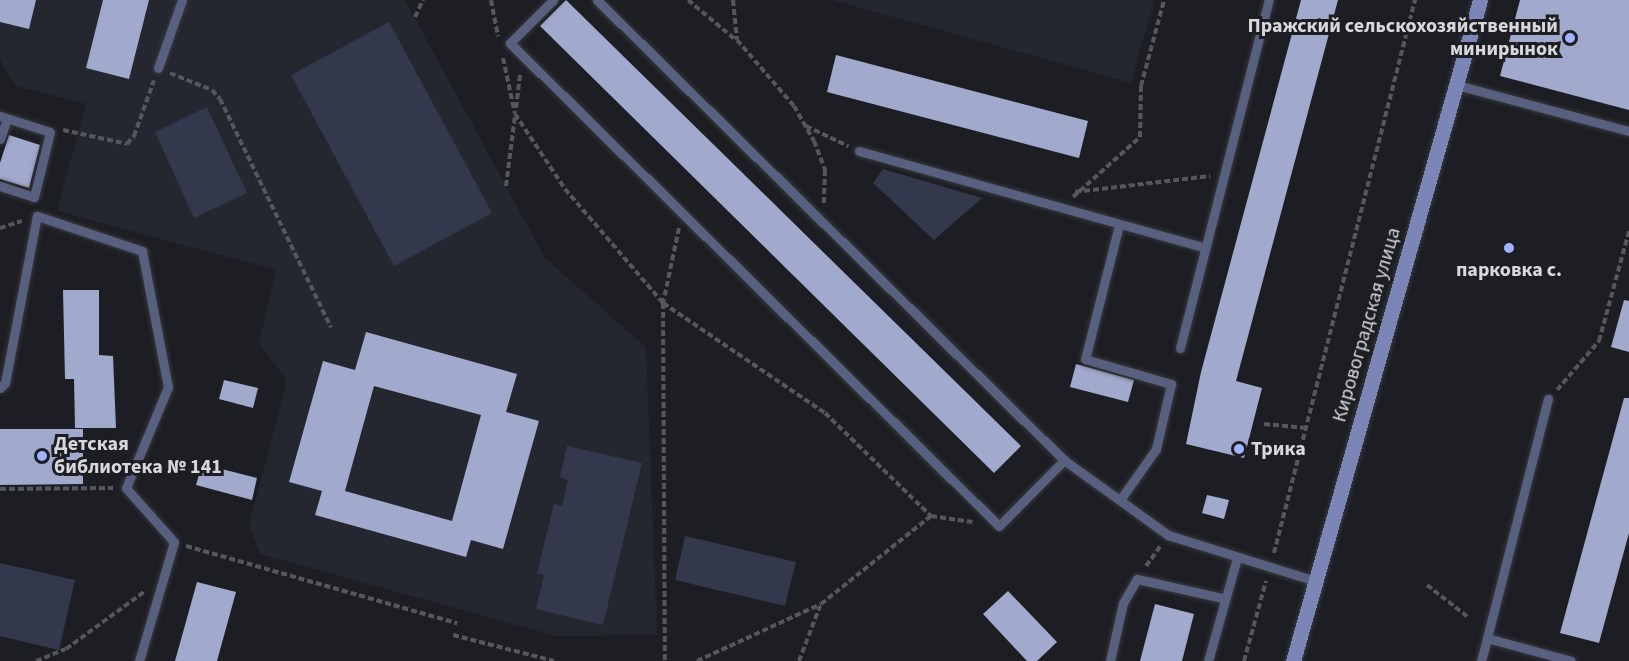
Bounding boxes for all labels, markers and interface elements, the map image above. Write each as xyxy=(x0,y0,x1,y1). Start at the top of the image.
place label: Пражский сельскохозяйственный минирынок xyxy=(1247,14,1558,61)
marker: Пражский сельскохозяйственный минирынок xyxy=(1563,31,1577,45)
street label: Кировоградская улица xyxy=(1328,225,1406,425)
marker: парковка с. xyxy=(1502,241,1516,255)
place label: парковка с. xyxy=(1456,258,1562,282)
place label: Детская библиотека № 141 xyxy=(54,432,222,479)
place label: Трика xyxy=(1251,437,1306,461)
marker: Трика xyxy=(1232,442,1246,456)
marker: Детская библиотека № 141 xyxy=(35,449,49,463)

